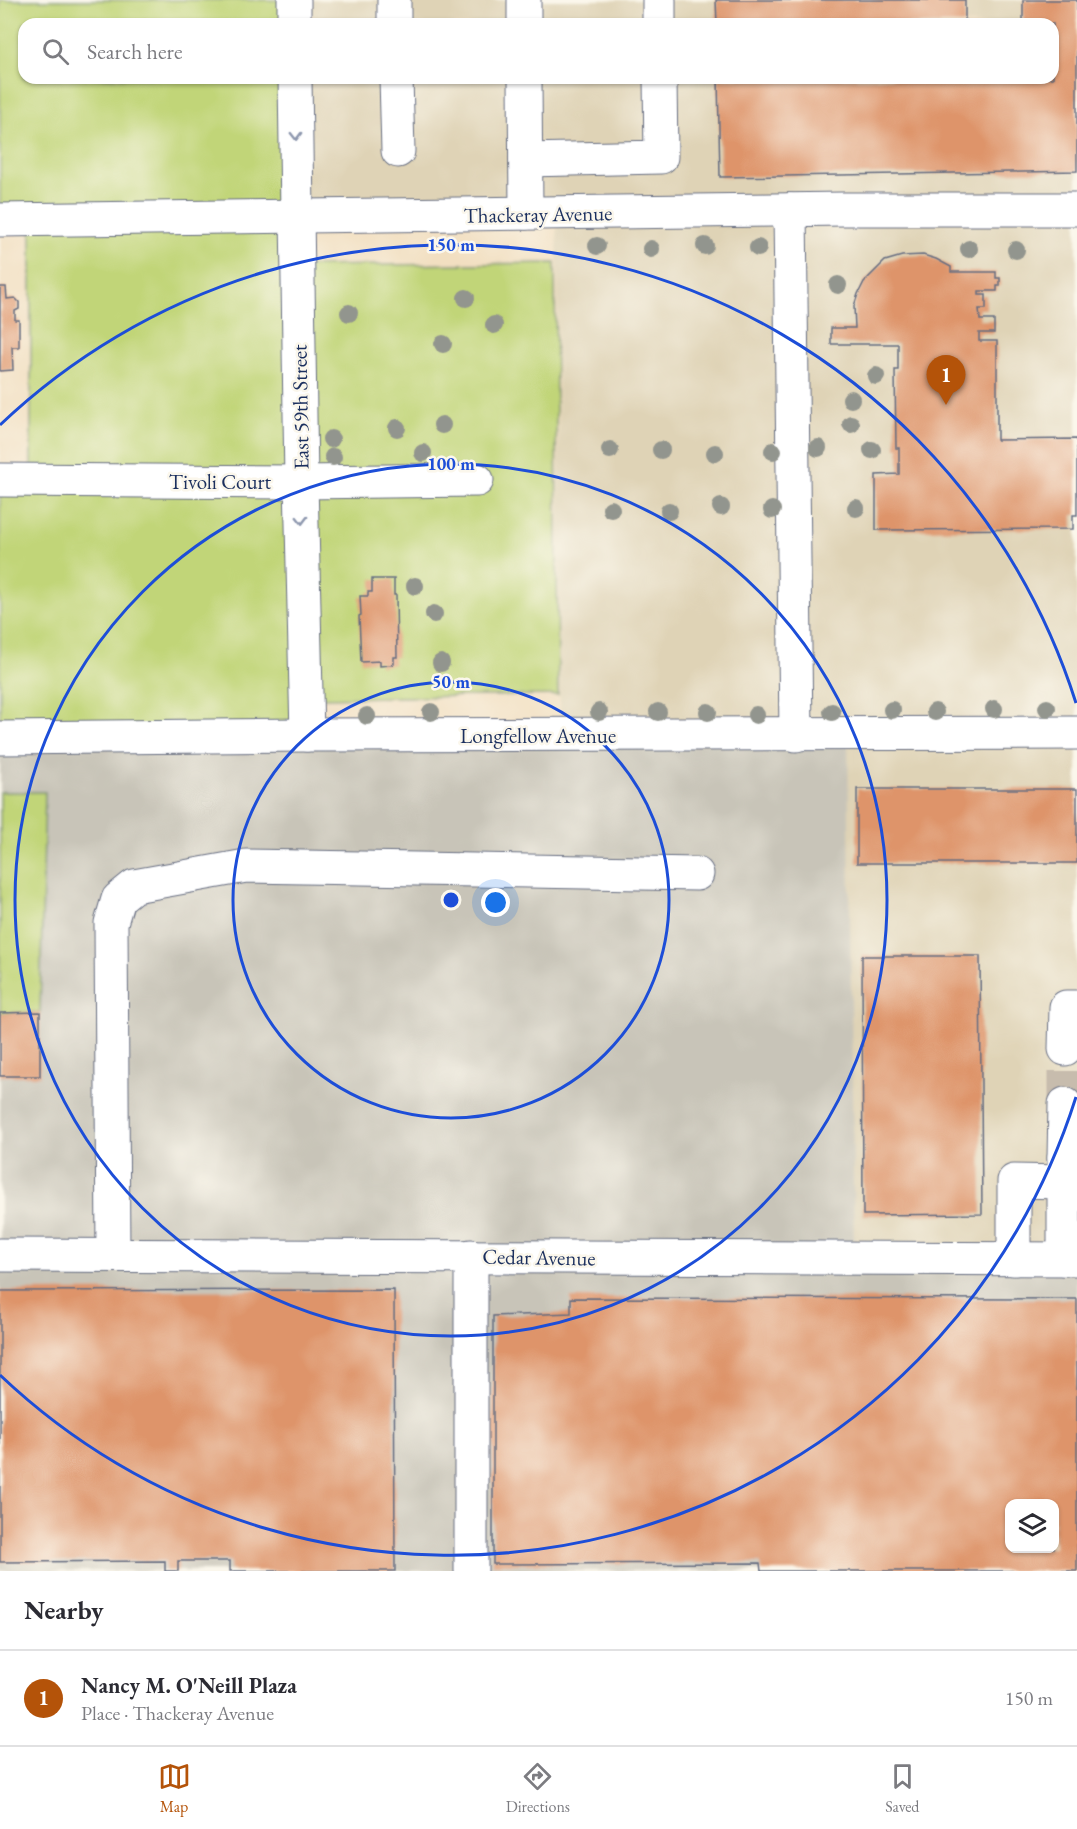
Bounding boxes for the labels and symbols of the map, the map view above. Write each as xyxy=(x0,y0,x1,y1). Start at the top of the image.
one-way arrow xyxy=(290,132,302,141)
street label: Thackeray Avenue xyxy=(463,199,613,229)
text: 150 m xyxy=(427,233,475,256)
street label: East 59th Street xyxy=(285,344,315,470)
pin: 1 xyxy=(926,356,966,405)
text: 100 m xyxy=(427,452,475,475)
street label: Tivoli Court xyxy=(169,468,272,495)
one-way arrow xyxy=(295,516,308,525)
text: 50 m xyxy=(432,670,470,693)
street label: Longfellow Avenue xyxy=(460,722,616,749)
your location xyxy=(481,888,510,917)
centre of rings xyxy=(441,890,461,910)
street label: Cedar Avenue xyxy=(482,1243,596,1271)

